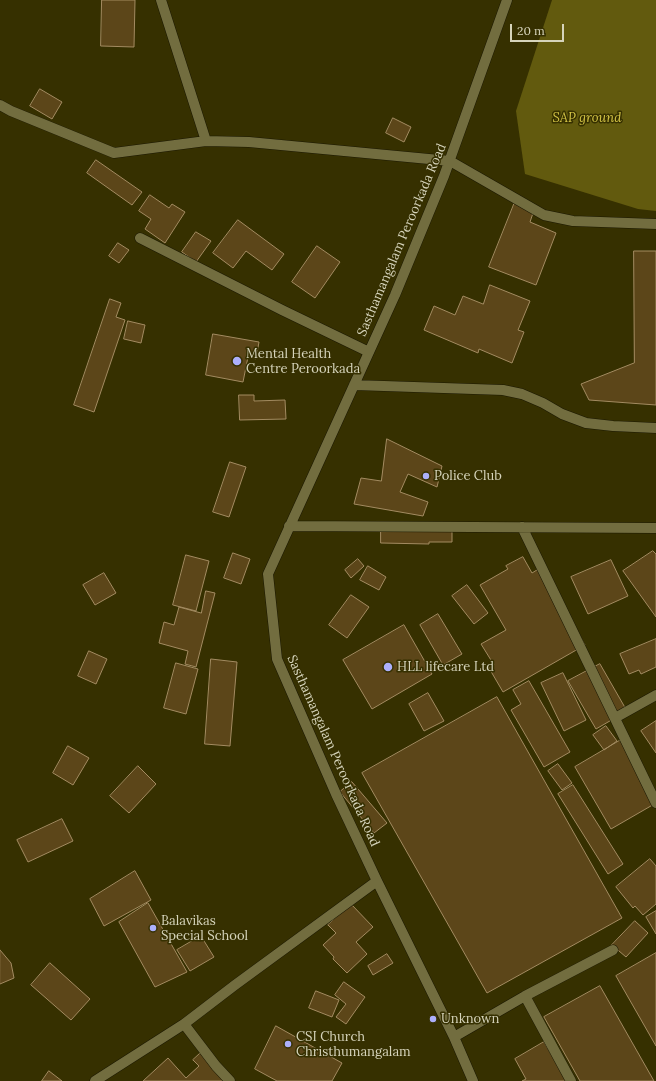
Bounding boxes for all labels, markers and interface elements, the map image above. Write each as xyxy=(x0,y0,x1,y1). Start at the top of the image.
scale bar xyxy=(512,16,566,42)
text: 20 m xyxy=(517,23,545,38)
park label: SAP ground xyxy=(553,110,621,126)
street label: Sasthamangalam Peroorkada Road xyxy=(354,141,450,339)
place label: Mental Health Centre Peroorkada xyxy=(246,346,360,377)
marker: Mental Health Centre Peroorkada xyxy=(231,355,243,367)
place label: Police Club xyxy=(434,468,502,484)
marker: Police Club xyxy=(421,471,431,481)
street label: Sasthamangalam Peroorkada Road xyxy=(284,653,382,849)
place label: HLL lifecare Ltd xyxy=(397,659,494,675)
marker: HLL lifecare Ltd xyxy=(382,661,394,673)
place label: Balavikas Special School xyxy=(161,913,248,944)
marker: Balavikas Special School xyxy=(148,923,158,933)
place label: Unknown xyxy=(441,1011,499,1027)
marker: Unknown xyxy=(428,1014,438,1024)
place label: CSI Church Christhumangalam xyxy=(296,1029,411,1060)
marker: CSI Church Christhumangalam xyxy=(283,1039,293,1049)

